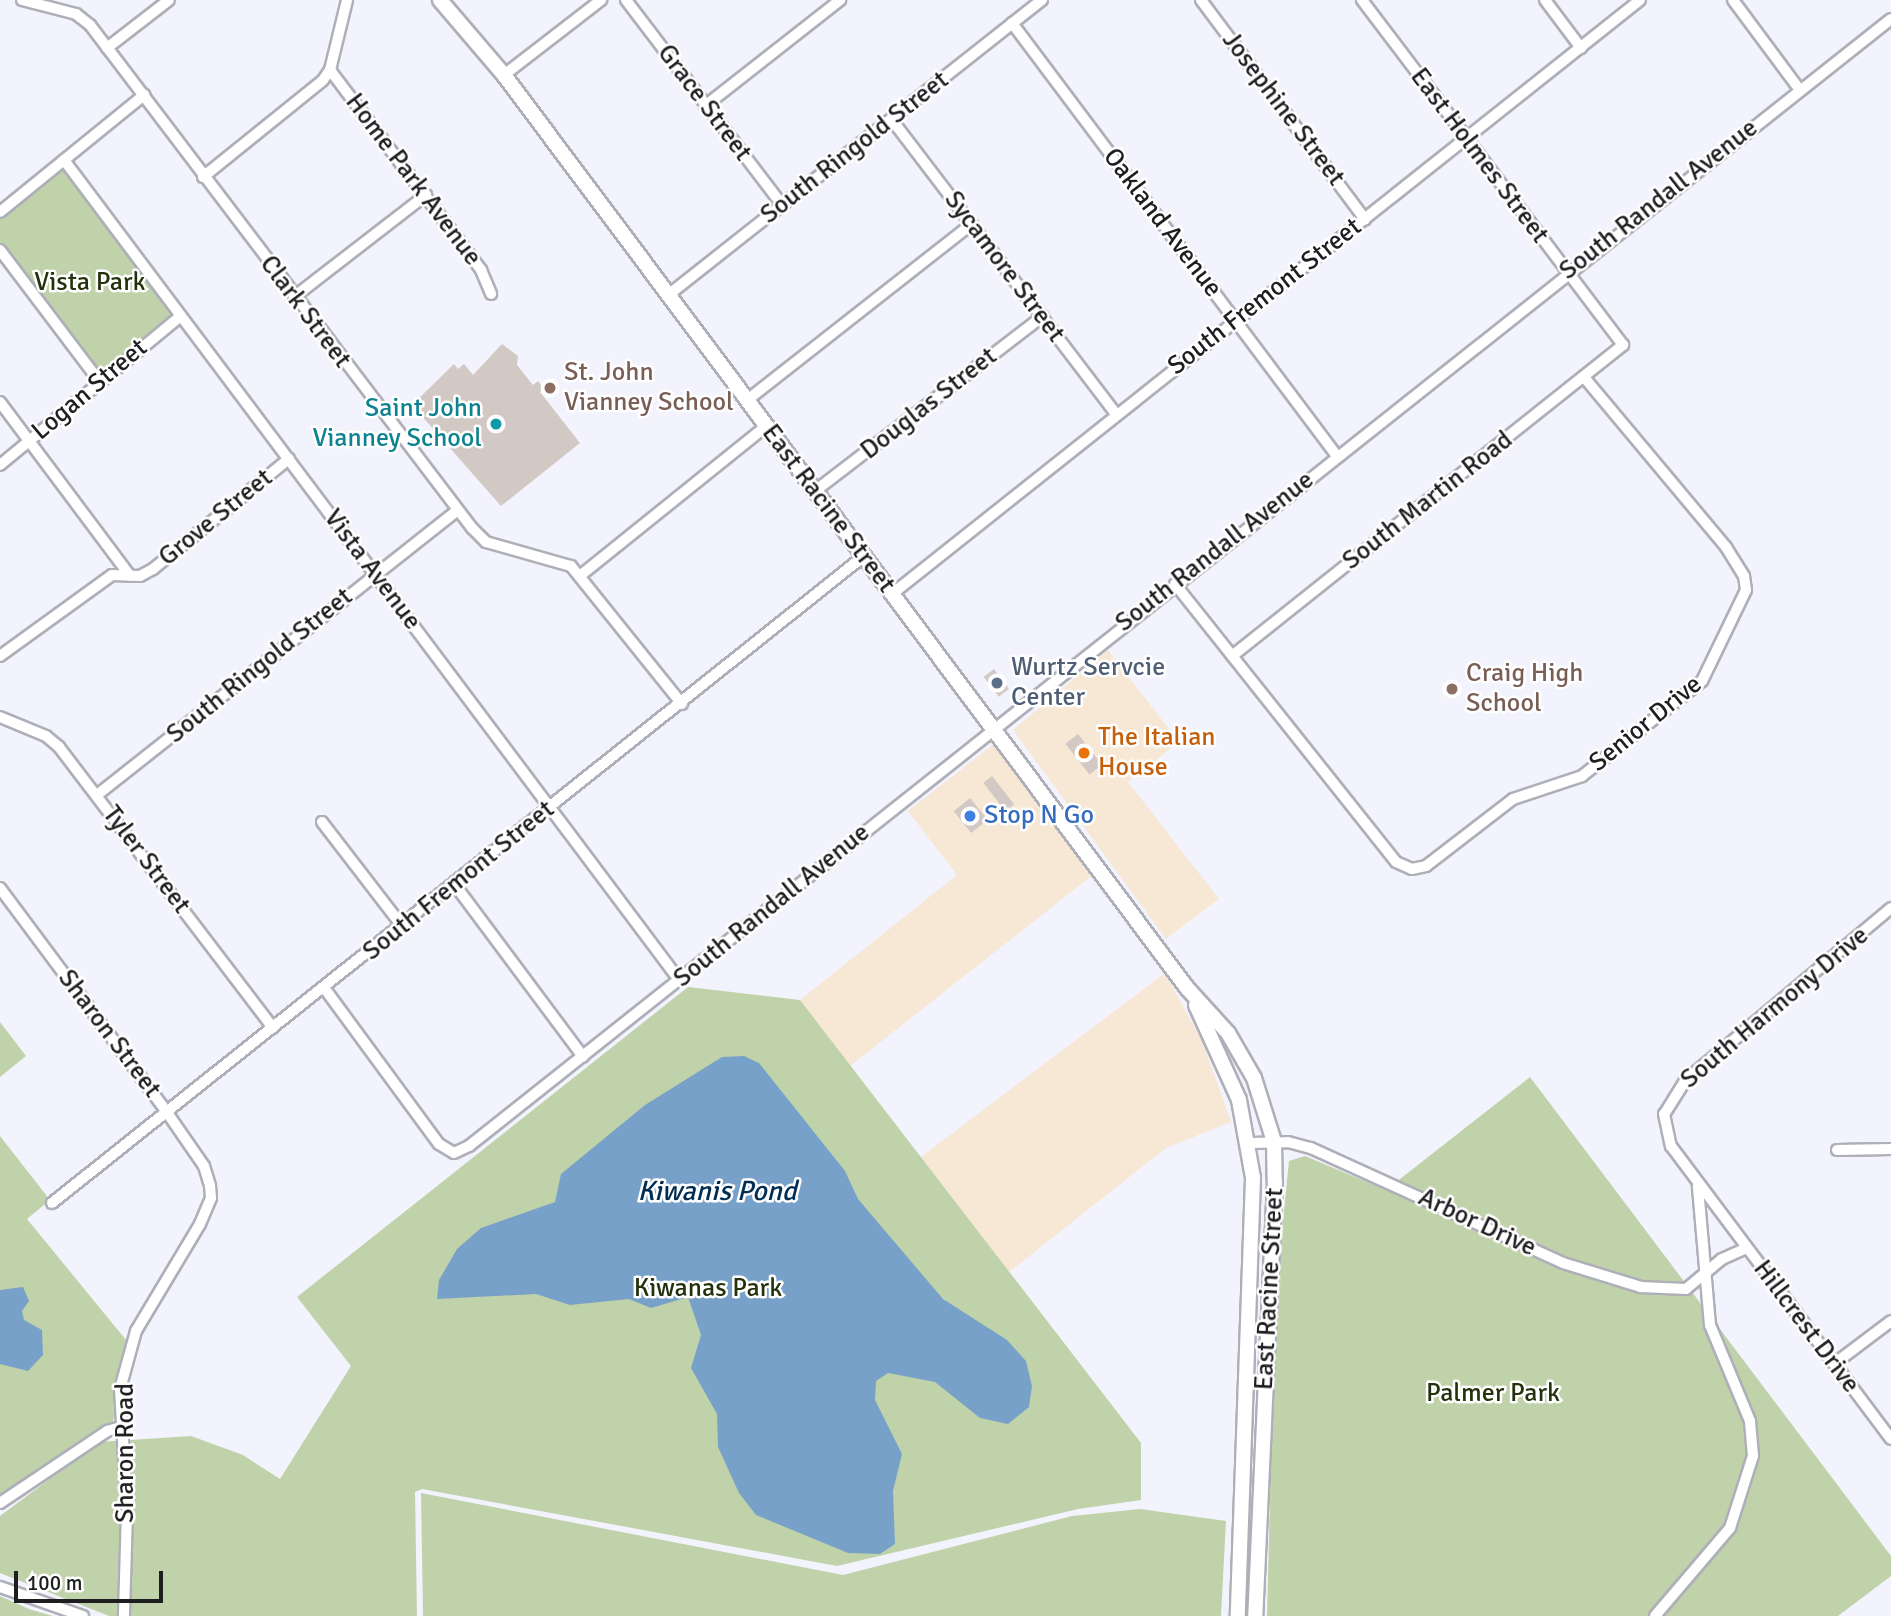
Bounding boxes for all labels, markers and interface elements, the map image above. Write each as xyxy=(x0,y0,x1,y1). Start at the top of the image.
street label: Josephine Street xyxy=(1215,26,1351,192)
street label: Grace Street xyxy=(650,39,758,167)
street label: East Holmes Street xyxy=(1403,62,1555,250)
street label: South Ringold Street xyxy=(755,65,955,231)
street label: Home Park Avenue xyxy=(338,88,488,272)
street label: South Randall Avenue xyxy=(1554,113,1764,287)
street label: Oakland Avenue xyxy=(1096,142,1228,304)
street label: Sycamore Street xyxy=(937,185,1071,349)
street label: South Fremont Street xyxy=(1162,212,1368,382)
street label: Clark Street xyxy=(253,250,357,374)
park label: Vista Park xyxy=(34,267,146,299)
street label: Logan Street xyxy=(26,333,154,447)
street label: Douglas Street xyxy=(855,341,1003,467)
place label: St. John Vianney School xyxy=(564,357,734,418)
marker: St. John Vianney School xyxy=(542,380,558,396)
place label: Saint John Vianney School xyxy=(312,393,482,454)
marker: Saint John Vianney School xyxy=(488,416,504,432)
street label: East Racine Street xyxy=(755,419,901,599)
street label: South Martin Road xyxy=(1337,425,1519,577)
street label: Grove Street xyxy=(153,463,279,573)
street label: South Randall Avenue xyxy=(1110,465,1320,639)
street label: Vista Avenue xyxy=(317,504,427,636)
street label: South Ringold Street xyxy=(161,582,359,750)
place label: Wurtz Servcie Center xyxy=(1011,652,1165,714)
place label: Craig High School xyxy=(1466,658,1583,720)
street label: Senior Drive xyxy=(1583,669,1709,779)
marker: Wurtz Servcie Center xyxy=(989,675,1005,691)
marker: Craig High School xyxy=(1444,681,1460,697)
place label: The Italian House xyxy=(1098,722,1216,784)
marker: The Italian House xyxy=(1076,745,1092,761)
street label: South Fremont Street xyxy=(357,794,561,968)
street label: Tyler Street xyxy=(95,800,197,920)
place label: Stop N Go xyxy=(984,800,1094,832)
marker: Stop N Go xyxy=(962,808,978,824)
street label: South Randall Avenue xyxy=(668,817,876,995)
street label: South Harmony Drive xyxy=(1675,920,1875,1096)
street label: Sharon Street xyxy=(51,964,167,1104)
water label: Kiwanis Pond xyxy=(637,1174,797,1208)
street label: Arbor Drive xyxy=(1413,1182,1541,1264)
street label: East Racine Street xyxy=(1249,1187,1291,1391)
street label: Hillcrest Drive xyxy=(1746,1255,1866,1399)
park label: Kiwanas Park xyxy=(634,1273,782,1305)
park label: Palmer Park xyxy=(1426,1378,1560,1410)
street label: Sharon Road xyxy=(110,1383,142,1523)
scale bar xyxy=(18,1556,166,1600)
text: 100 m xyxy=(27,1570,82,1596)

